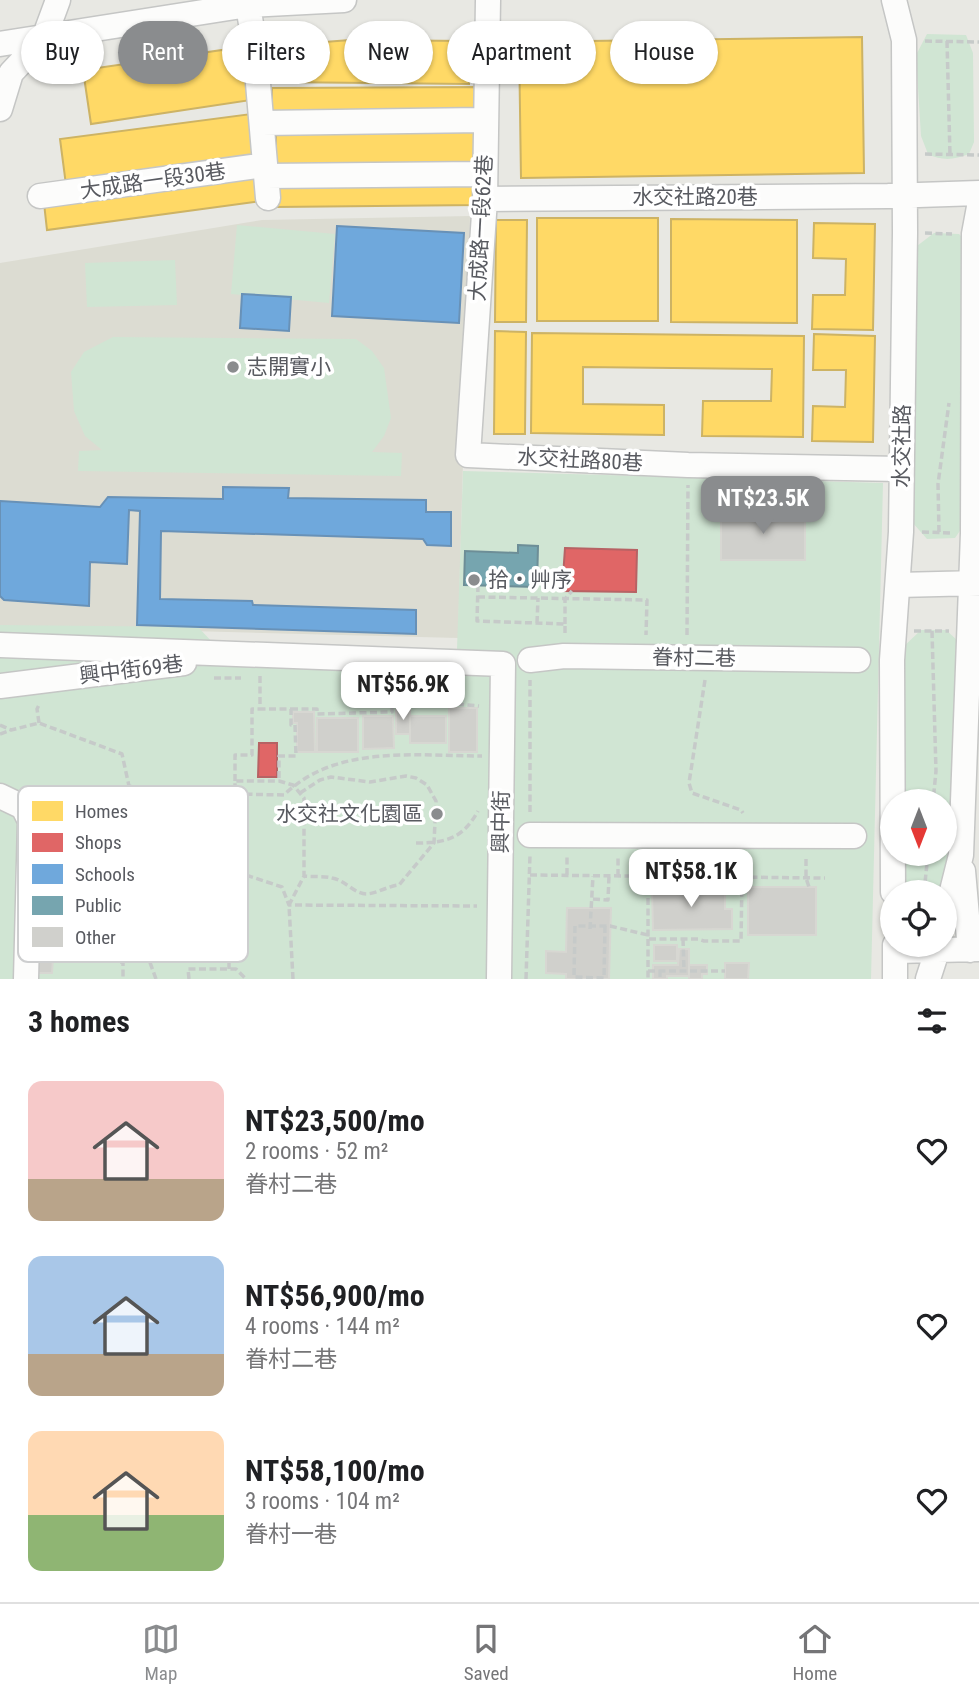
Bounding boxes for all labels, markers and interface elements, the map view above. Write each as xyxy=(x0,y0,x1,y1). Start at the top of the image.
chip: Buy xyxy=(21,21,104,84)
chip: Rent xyxy=(118,21,208,84)
chip: Filters xyxy=(222,21,330,84)
chip: New xyxy=(344,21,433,84)
chip: Apartment xyxy=(447,21,596,84)
chip: House xyxy=(610,21,718,84)
street label: 大成路一段62巷 xyxy=(465,154,497,302)
street label: 大成路一段30巷 xyxy=(79,159,227,203)
street label: 水交社路20巷 xyxy=(632,185,758,209)
place label: 志開實小 xyxy=(247,355,331,379)
marker: 志開實小 xyxy=(225,359,241,375)
street label: 水交社路 xyxy=(889,404,915,488)
street label: 水交社路80巷 xyxy=(517,445,643,475)
pin: NT$23.5K xyxy=(691,476,835,536)
text: NT$23.5K xyxy=(717,485,809,512)
place label: 拾・艸序 xyxy=(488,568,572,592)
marker: 拾・艸序 xyxy=(466,572,482,588)
street label: 眷村二巷 xyxy=(652,645,736,671)
street label: 興中街69巷 xyxy=(78,652,184,688)
pin: NT$56.9K xyxy=(331,662,475,722)
text: NT$56.9K xyxy=(357,671,449,698)
legend xyxy=(18,786,248,962)
north arrow xyxy=(880,789,957,866)
map controls xyxy=(880,789,957,957)
street label: 興中街 xyxy=(488,790,514,854)
text: Homes xyxy=(75,800,128,823)
place label: 水交社文化園區 xyxy=(276,802,423,826)
marker: 水交社文化園區 xyxy=(429,806,445,822)
text: Shops xyxy=(75,831,122,854)
pin: NT$58.1K xyxy=(619,850,763,909)
text: NT$58.1K xyxy=(645,858,737,885)
text: Schools xyxy=(75,863,135,886)
button: locate xyxy=(880,880,957,957)
text: Public xyxy=(75,894,122,917)
text: Other xyxy=(75,926,116,949)
icon: filters xyxy=(913,1002,951,1040)
text: 3 homes xyxy=(28,1004,130,1039)
text: NT$23,500/mo xyxy=(245,1103,425,1138)
icon: home xyxy=(84,1109,168,1193)
icon: heart xyxy=(913,1132,951,1170)
text: 2 rooms · 52 m² xyxy=(245,1138,388,1165)
text: 眷村二巷 xyxy=(245,1171,337,1198)
text: NT$56,900/mo xyxy=(245,1278,425,1313)
icon: home xyxy=(84,1284,168,1368)
icon: heart xyxy=(913,1307,951,1345)
text: 4 rooms · 144 m² xyxy=(245,1313,400,1340)
text: 眷村二巷 xyxy=(245,1346,337,1373)
text: NT$58,100/mo xyxy=(245,1453,425,1488)
icon: home xyxy=(84,1459,168,1543)
icon: heart xyxy=(913,1482,951,1520)
text: 3 rooms · 104 m² xyxy=(245,1488,400,1515)
text: 眷村一巷 xyxy=(245,1521,337,1548)
tab: Map xyxy=(142,1620,180,1685)
tab: Saved xyxy=(464,1620,509,1685)
tab: Home xyxy=(793,1620,837,1685)

